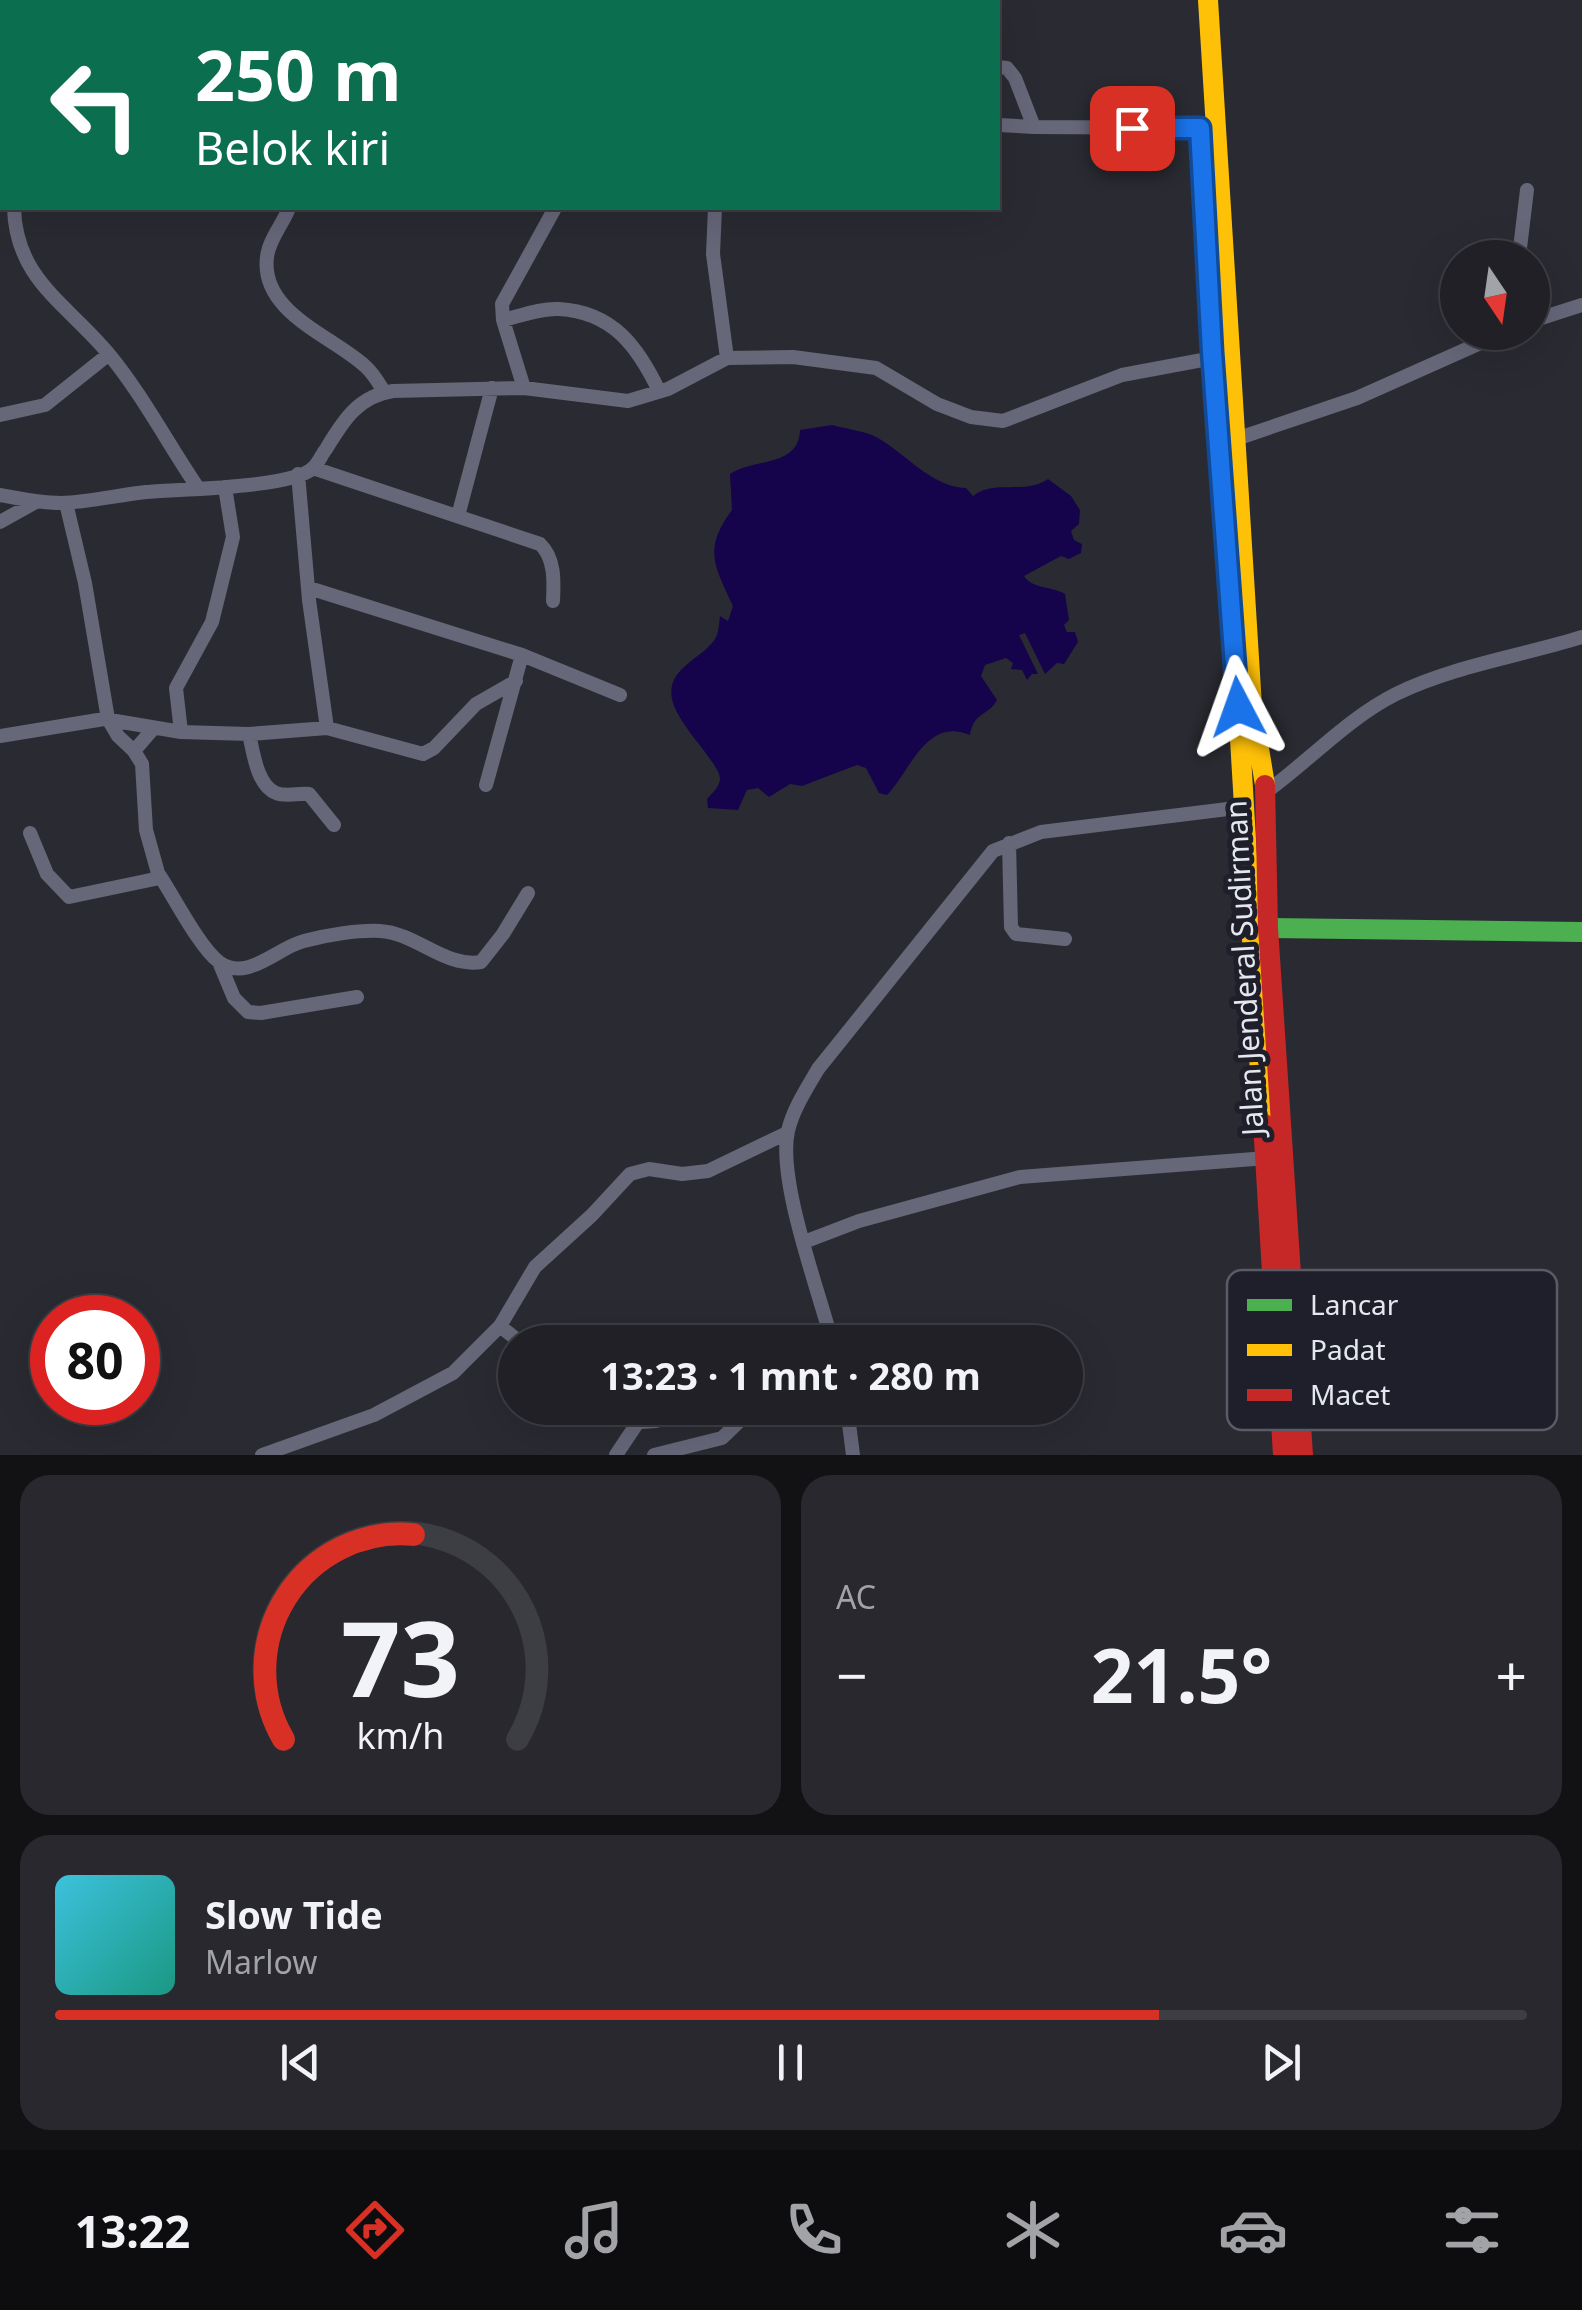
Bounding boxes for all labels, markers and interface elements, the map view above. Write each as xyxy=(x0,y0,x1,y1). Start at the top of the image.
text: 250 m xyxy=(195,26,402,122)
icon: left xyxy=(30,40,160,170)
pin xyxy=(1090,86,1175,171)
icon: arrive xyxy=(1105,101,1160,156)
text: Belok kiri xyxy=(195,117,390,178)
north arrow xyxy=(1440,240,1550,350)
map controls xyxy=(1440,240,1550,350)
position arrow xyxy=(1186,655,1290,759)
street label: Jalan Jenderal Sudirman xyxy=(1214,799,1273,1140)
legend xyxy=(1227,1270,1557,1430)
text: Lancar xyxy=(1310,1285,1399,1323)
speed limit sign: 80 xyxy=(30,1295,160,1425)
text: Padat xyxy=(1310,1330,1386,1368)
text: 13:23 · 1 mnt · 280 m xyxy=(600,1349,981,1401)
text: Macet xyxy=(1310,1375,1390,1413)
text: AC xyxy=(836,1575,876,1618)
text: 73 xyxy=(341,1586,460,1727)
text: 21.5° xyxy=(1091,1623,1272,1725)
text: − xyxy=(836,1637,867,1712)
text: + xyxy=(1496,1637,1527,1712)
text: km/h xyxy=(357,1711,444,1759)
text: Slow Tide xyxy=(205,1888,383,1940)
text: Marlow xyxy=(205,1940,317,1983)
icon: previous xyxy=(273,2035,328,2090)
icon: pause xyxy=(763,2035,818,2090)
icon: next xyxy=(1254,2035,1309,2090)
icon: directions xyxy=(340,2195,410,2265)
icon: music xyxy=(559,2195,629,2265)
icon: phone xyxy=(779,2195,849,2265)
icon: climate xyxy=(998,2195,1068,2265)
icon: car xyxy=(1218,2195,1288,2265)
icon: filters xyxy=(1437,2195,1507,2265)
text: 13:22 xyxy=(75,2200,190,2261)

